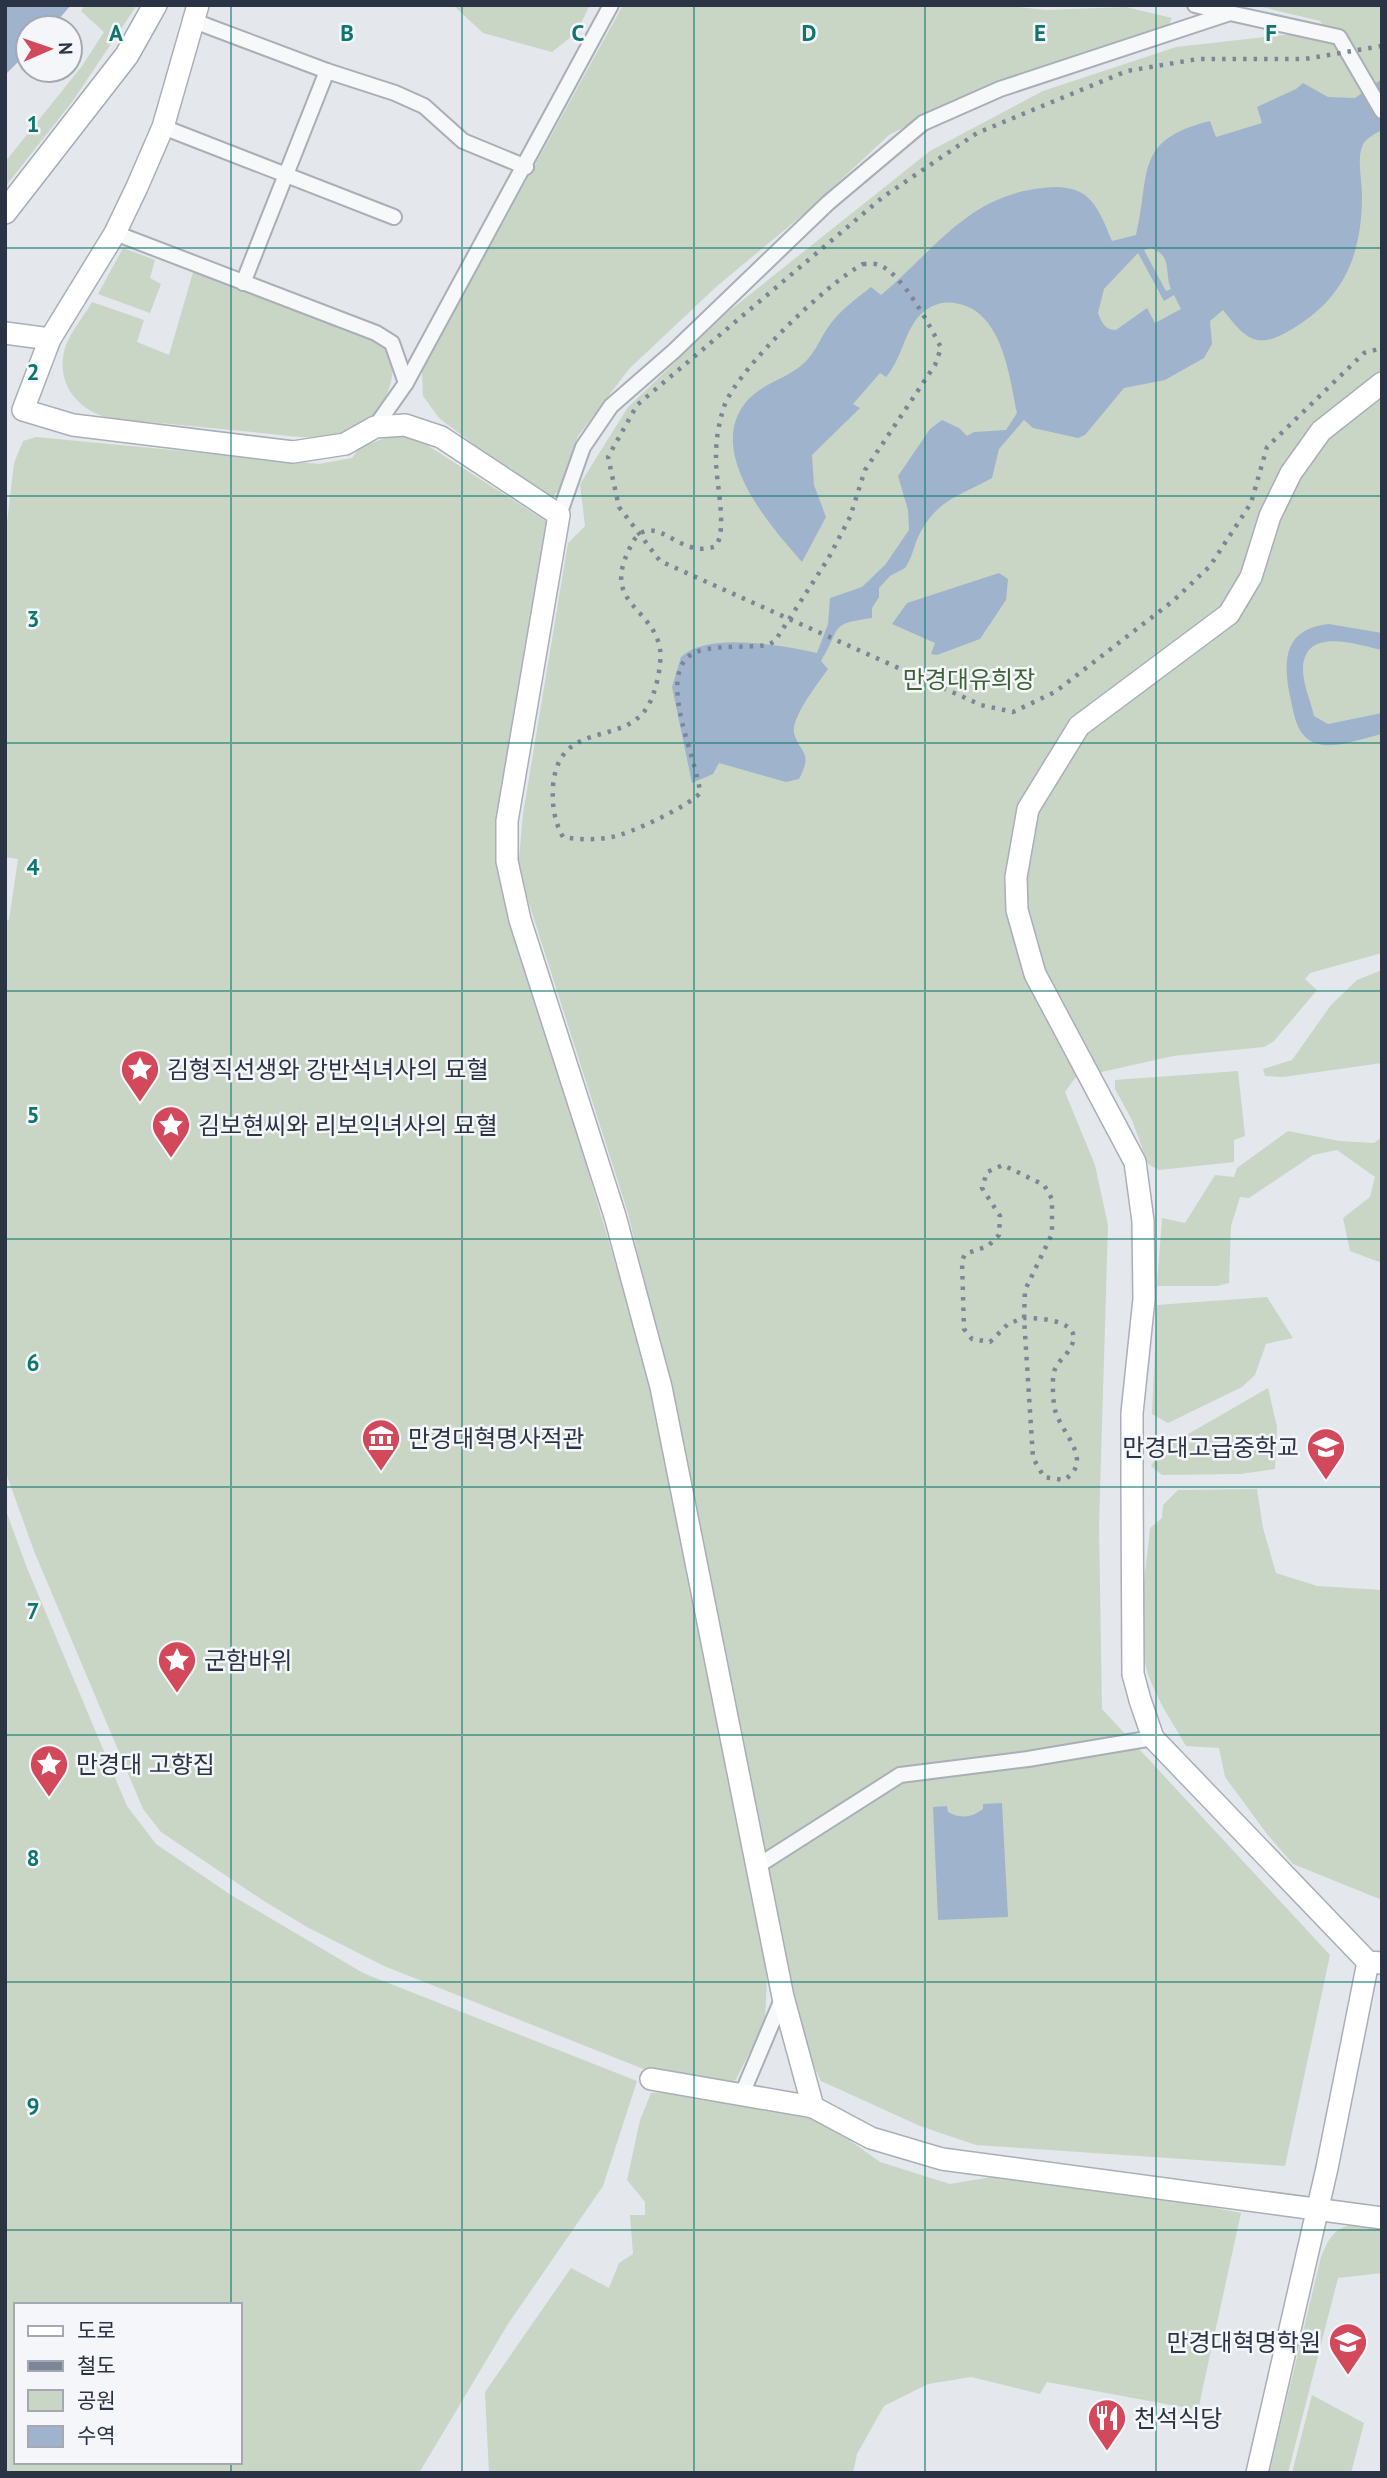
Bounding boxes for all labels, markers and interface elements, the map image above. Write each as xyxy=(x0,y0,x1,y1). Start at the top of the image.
north arrow xyxy=(14,14,84,84)
text: A xyxy=(109,18,123,47)
text: B xyxy=(340,18,354,47)
text: C xyxy=(572,18,585,47)
text: D xyxy=(802,18,816,47)
text: E xyxy=(1034,18,1046,47)
text: F xyxy=(1265,18,1277,47)
text: N xyxy=(54,42,78,55)
text: 1 xyxy=(26,109,40,138)
text: 2 xyxy=(26,357,40,386)
text: 3 xyxy=(26,604,40,633)
park label: 만경대유희장 xyxy=(903,664,1035,695)
text: 4 xyxy=(26,852,40,881)
place icon: 김형직선생와 강반석녀사의 묘혈 xyxy=(119,1048,161,1103)
place label: 김형직선생와 강반석녀사의 묘혈 xyxy=(167,1054,489,1085)
text: 5 xyxy=(26,1100,40,1129)
place icon: 김보현씨와 리보익녀사의 묘혈 xyxy=(150,1104,192,1159)
place label: 김보현씨와 리보익녀사의 묘혈 xyxy=(198,1110,498,1141)
text: 6 xyxy=(26,1348,40,1377)
museum icon: 만경대혁명사적관 xyxy=(360,1417,402,1472)
place label: 만경대혁명사적관 xyxy=(408,1423,585,1454)
school or university icon: 만경대고급중학교 xyxy=(1305,1426,1347,1481)
place label: 만경대고급중학교 xyxy=(1122,1432,1299,1463)
text: 7 xyxy=(26,1596,40,1625)
place icon: 군함바위 xyxy=(156,1639,198,1694)
place label: 군함바위 xyxy=(204,1645,292,1676)
place icon: 만경대 고향집 xyxy=(28,1743,70,1798)
place label: 만경대 고향집 xyxy=(76,1749,215,1780)
text: 8 xyxy=(26,1843,40,1872)
text: 9 xyxy=(26,2091,40,2120)
legend xyxy=(14,2303,242,2464)
text: 도로 xyxy=(77,2317,116,2344)
school or university icon: 만경대혁명학원 xyxy=(1327,2321,1369,2376)
place label: 만경대혁명학원 xyxy=(1166,2327,1321,2358)
text: 철도 xyxy=(77,2352,116,2379)
text: 공원 xyxy=(77,2387,116,2414)
restaurant icon: 천석식당 xyxy=(1086,2397,1128,2452)
place label: 천석식당 xyxy=(1134,2403,1222,2434)
text: 수역 xyxy=(77,2422,116,2449)

